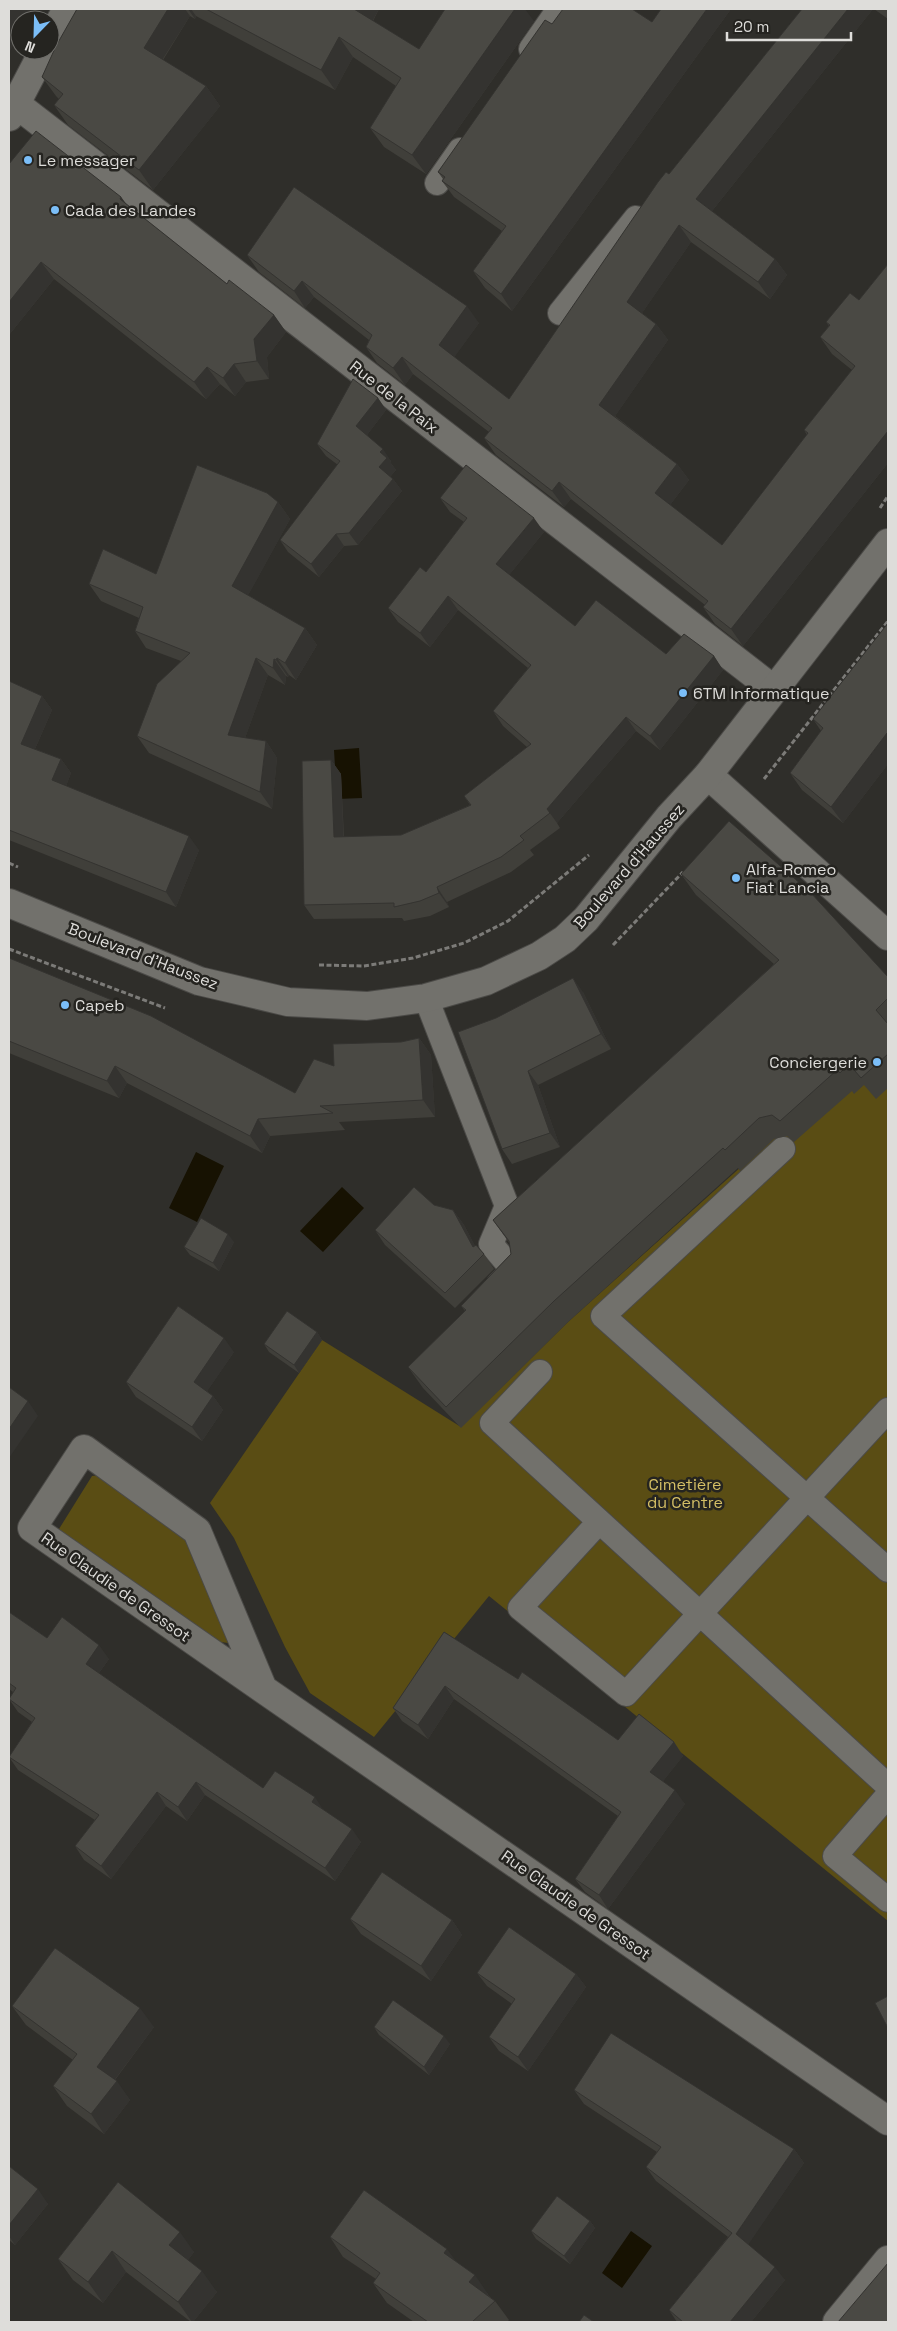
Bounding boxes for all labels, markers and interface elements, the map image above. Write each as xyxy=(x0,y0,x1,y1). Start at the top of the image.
north arrow xyxy=(10,10,60,60)
scale bar xyxy=(727,10,851,42)
text: 20 m xyxy=(734,17,769,36)
text: N xyxy=(22,37,38,57)
place label: Le messager xyxy=(38,150,135,171)
marker: Le messager xyxy=(22,154,34,166)
place label: Cada des Landes xyxy=(65,200,196,221)
marker: Cada des Landes xyxy=(49,204,61,216)
street label: Rue de la Paix xyxy=(346,356,442,438)
place label: 6TM Informatique xyxy=(693,683,830,704)
marker: 6TM Informatique xyxy=(677,687,689,699)
street label: Boulevard d'Haussez xyxy=(569,799,689,933)
place label: Alfa-Romeo Fiat Lancia xyxy=(746,859,836,898)
marker: Alfa-Romeo Fiat Lancia xyxy=(730,872,742,884)
street label: Boulevard d'Haussez xyxy=(65,918,221,994)
place label: Capeb xyxy=(75,995,125,1016)
marker: Capeb xyxy=(59,999,71,1011)
place label: Conciergerie xyxy=(769,1052,867,1073)
marker: Conciergerie xyxy=(871,1056,883,1068)
park label: Cimetière du Centre xyxy=(647,1474,723,1513)
street label: Rue Claudie de Gressot xyxy=(37,1527,195,1647)
street label: Rue Claudie de Gressot xyxy=(497,1845,655,1965)

